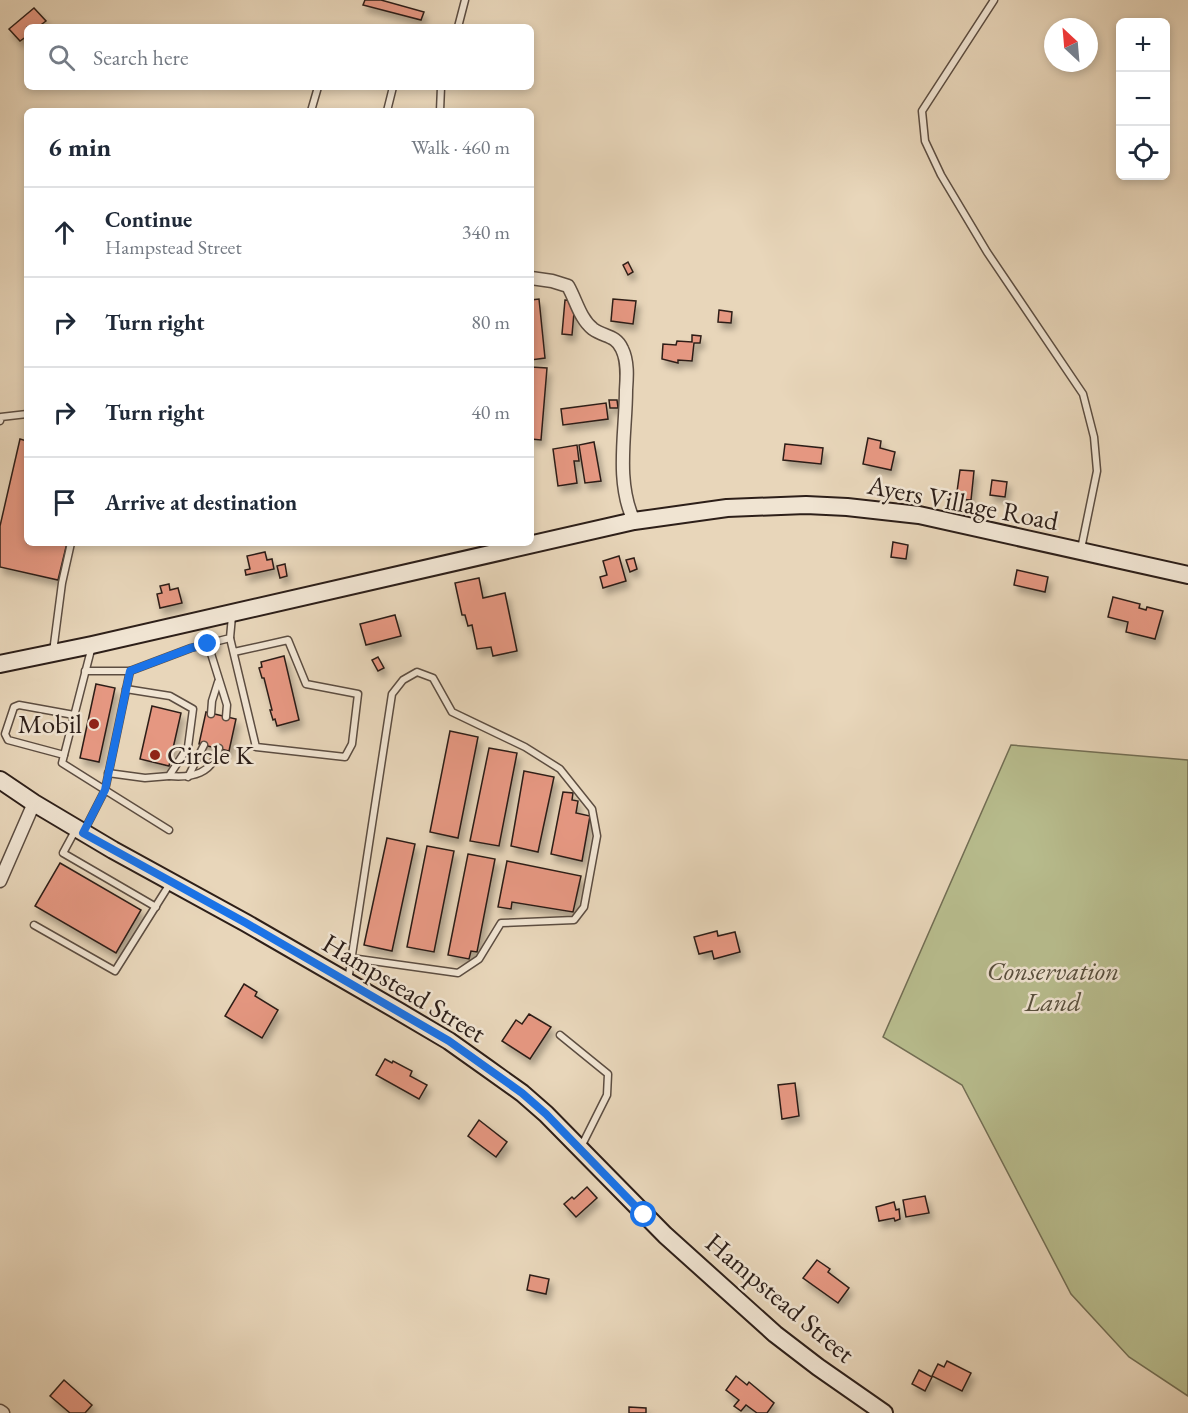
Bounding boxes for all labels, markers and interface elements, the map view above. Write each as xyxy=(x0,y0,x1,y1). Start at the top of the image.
north arrow xyxy=(1044,18,1098,72)
map controls xyxy=(1116,18,1170,180)
button: + xyxy=(1116,18,1170,72)
search box xyxy=(24,24,534,90)
icon: search xyxy=(45,41,78,74)
text: Search here xyxy=(93,43,188,72)
button: − xyxy=(1116,72,1170,126)
button: locate xyxy=(1116,126,1170,180)
text: 6 min xyxy=(48,130,111,164)
text: Walk · 460 m xyxy=(411,134,510,160)
text: Continue xyxy=(105,205,192,234)
icon: ahead xyxy=(48,216,81,249)
text: 340 m xyxy=(462,219,510,245)
text: Hampstead Street xyxy=(105,234,242,260)
icon: right xyxy=(48,306,81,339)
text: Turn right xyxy=(105,308,204,337)
text: 80 m xyxy=(471,309,510,335)
icon: right xyxy=(48,396,81,429)
text: Turn right xyxy=(105,398,204,427)
text: 40 m xyxy=(471,399,510,425)
street label: Ayers Village Road xyxy=(864,467,1062,538)
icon: arrive xyxy=(48,486,81,519)
text: Arrive at destination xyxy=(105,488,297,517)
route end xyxy=(194,630,220,656)
place label: Mobil xyxy=(18,706,82,741)
marker: Mobil xyxy=(87,717,101,731)
place label: Circle K xyxy=(167,737,254,772)
marker: Circle K xyxy=(148,748,162,762)
street label: Hampstead Street xyxy=(316,925,493,1050)
park label: Conservation Land xyxy=(987,953,1119,1019)
route start xyxy=(630,1201,656,1227)
street label: Hampstead Street xyxy=(698,1225,863,1371)

